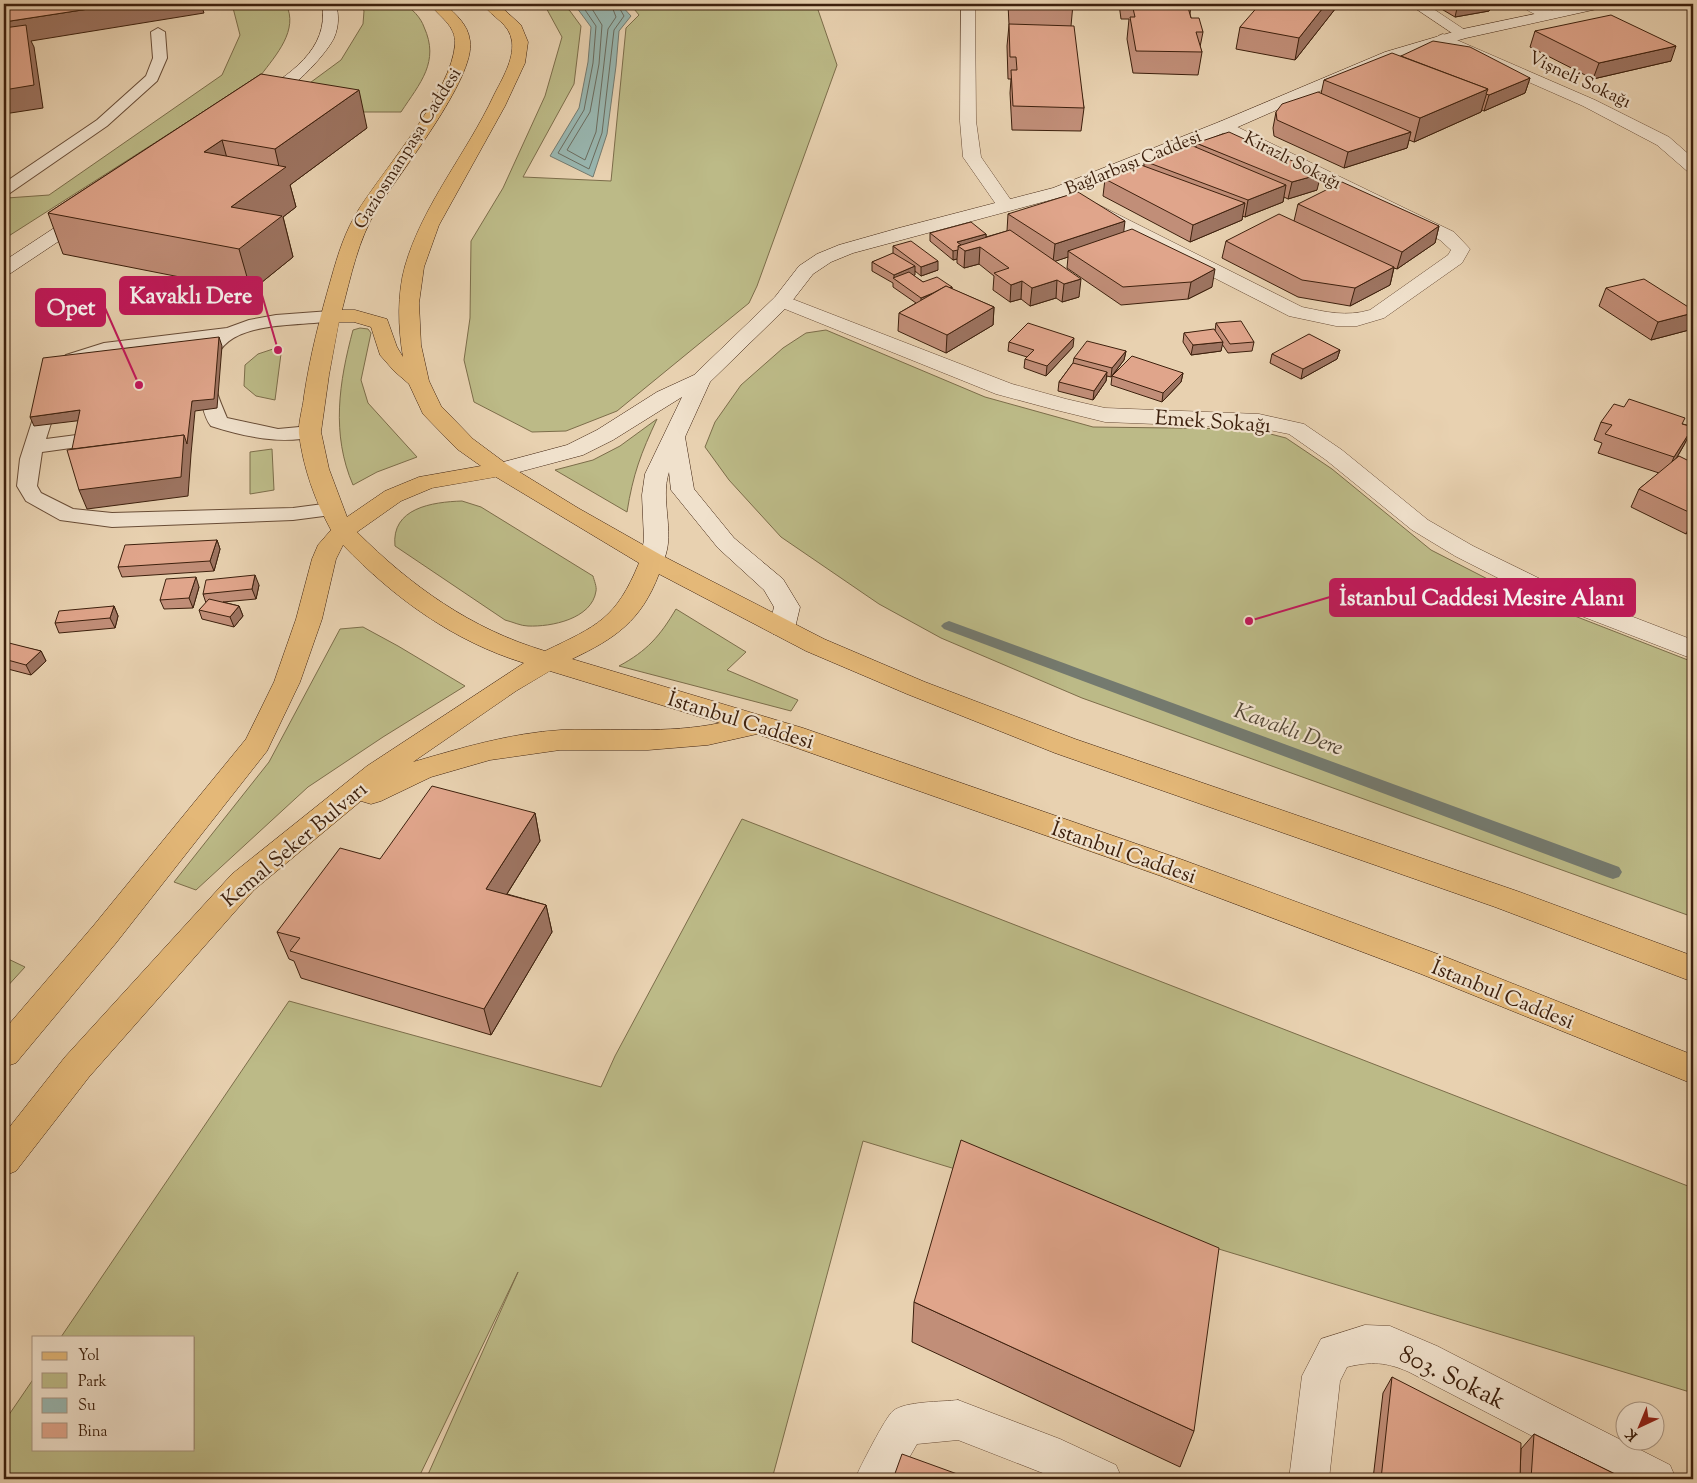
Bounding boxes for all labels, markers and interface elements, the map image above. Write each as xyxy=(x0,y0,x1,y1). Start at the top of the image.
street label: Vişneli Sokağı xyxy=(1524,46,1635,116)
street label: Gaziosmanpaşa Caddesi xyxy=(348,63,469,235)
street label: Bağlarbaşı Caddesi xyxy=(1062,125,1206,203)
street label: Kirazlı Sokağı xyxy=(1239,126,1345,197)
callout: Kavaklı Dere xyxy=(120,277,262,314)
text: Kavaklı Dere xyxy=(130,282,252,314)
callout: Opet xyxy=(36,289,105,326)
text: Opet xyxy=(47,294,96,326)
street label: Emek Sokağı xyxy=(1154,404,1272,442)
callout: İstanbul Caddesi Mesire Alanı xyxy=(1330,579,1635,616)
text: İstanbul Caddesi Mesire Alanı xyxy=(1340,583,1625,616)
street label: İstanbul Caddesi xyxy=(664,685,817,758)
water label: Kavaklı Dere xyxy=(1229,696,1347,765)
street label: Kemal Şeker Bulvarı xyxy=(216,776,375,916)
street label: İstanbul Caddesi xyxy=(1047,815,1200,893)
street label: İstanbul Caddesi xyxy=(1426,954,1578,1038)
legend xyxy=(32,1336,195,1450)
street label: 803. Sokak xyxy=(1392,1337,1511,1420)
text: Yol xyxy=(78,1346,100,1367)
text: Park xyxy=(78,1372,107,1393)
text: Su xyxy=(78,1396,96,1417)
north arrow xyxy=(1614,1400,1664,1450)
text: Bina xyxy=(78,1422,108,1443)
text: K xyxy=(1621,1423,1643,1445)

